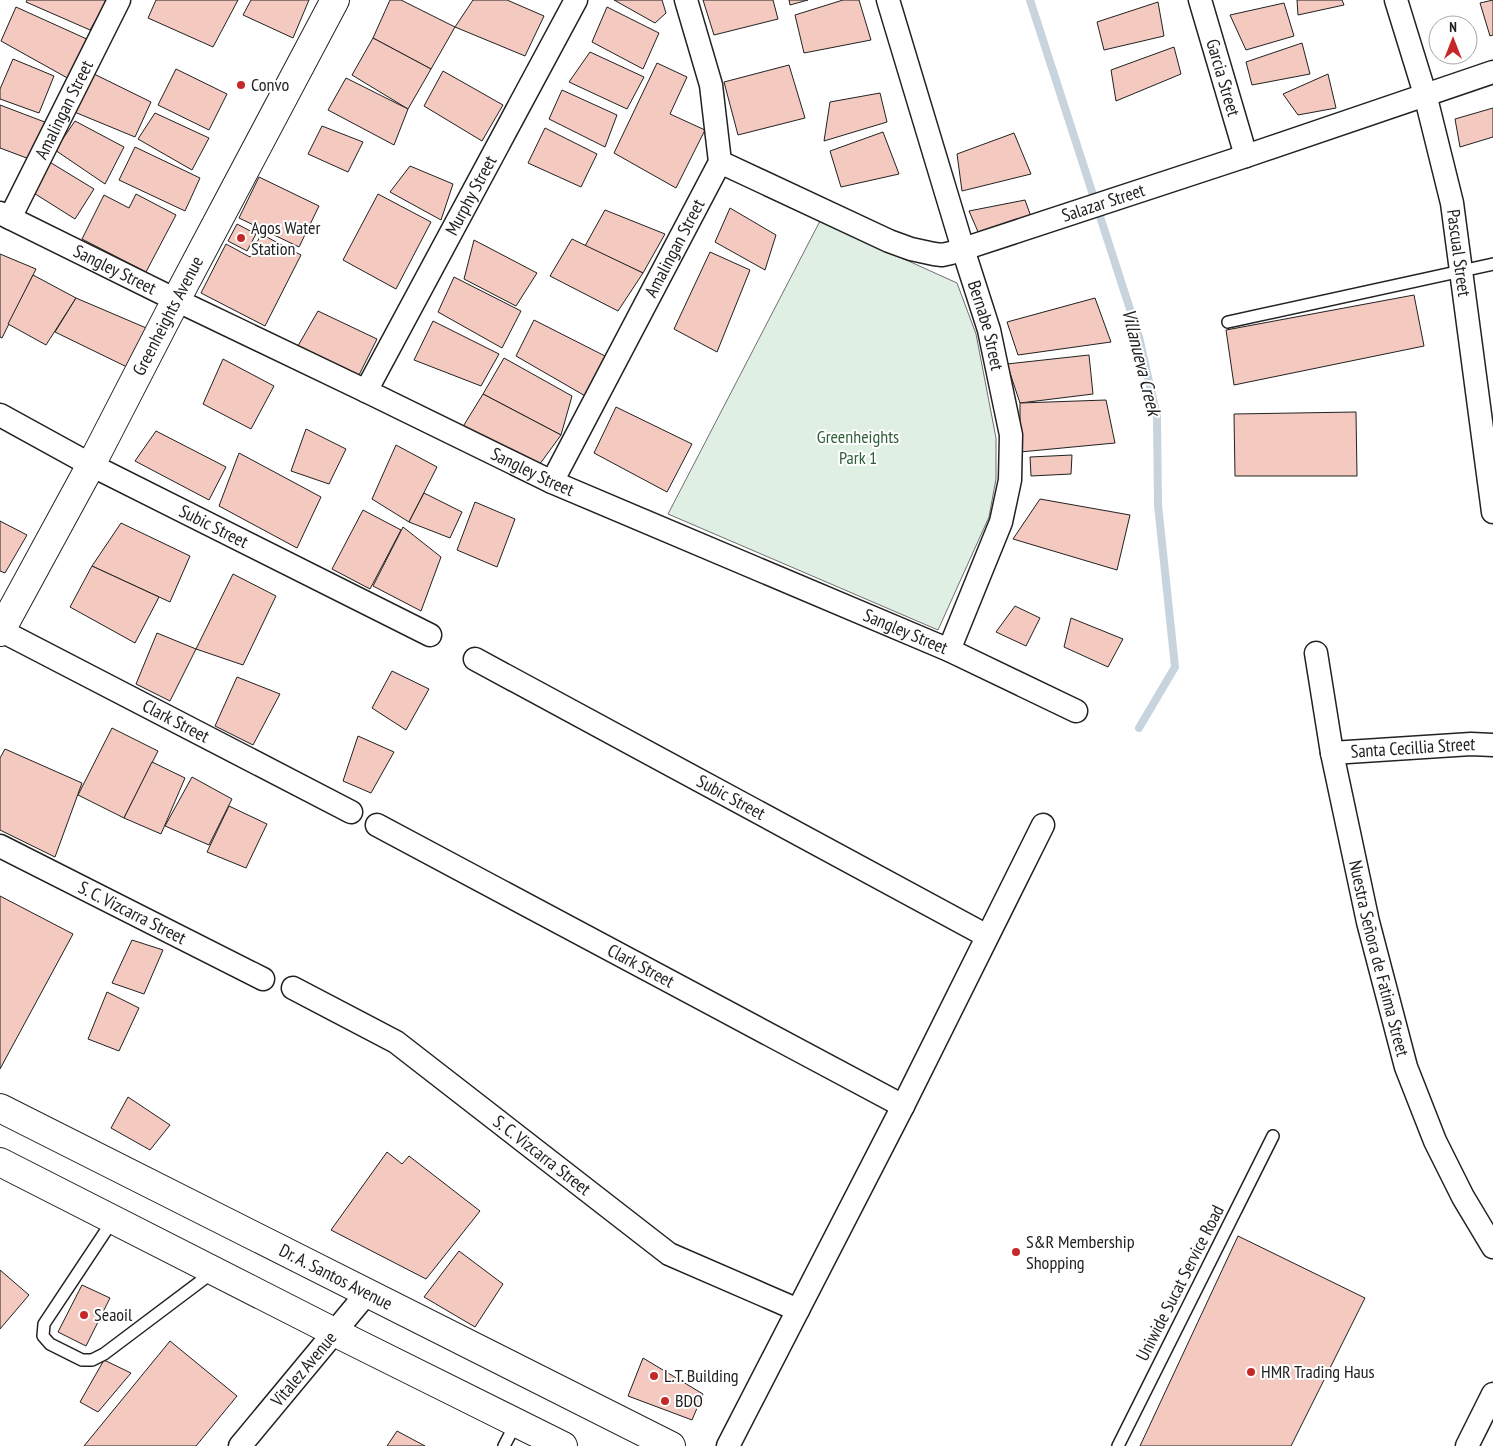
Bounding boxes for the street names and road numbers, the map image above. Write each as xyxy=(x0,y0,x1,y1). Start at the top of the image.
street label: Garcia Street xyxy=(1201,36,1246,119)
street label: Amalingan Street xyxy=(29,56,98,163)
street label: Murphy Street xyxy=(440,151,501,239)
street label: Salazar Street xyxy=(1059,178,1148,227)
street label: Amalingan Street xyxy=(639,195,709,301)
street label: Pascual Street xyxy=(1442,208,1476,298)
street label: Sangley Street xyxy=(70,239,160,299)
street label: Greenheights Avenue xyxy=(127,252,208,379)
street label: Bernabe Street xyxy=(963,277,1009,372)
street label: Sangley Street xyxy=(487,442,578,501)
street label: Subic Street xyxy=(175,499,252,553)
street label: Sangley Street xyxy=(860,603,951,659)
street label: Clark Street xyxy=(139,694,213,748)
street label: Santa Cecillia Street xyxy=(1350,732,1476,763)
street label: Subic Street xyxy=(693,769,769,825)
street label: Nuestra Señora de Fatima Street xyxy=(1344,858,1415,1059)
street label: S. C. Vizcarra Street xyxy=(75,876,190,949)
street label: Clark Street xyxy=(604,938,678,993)
street label: S. C. Vizcarra Street xyxy=(489,1110,596,1200)
street label: Uniwide Sucat Service Road xyxy=(1130,1201,1229,1364)
street label: Dr. A. Santos Avenue xyxy=(275,1239,397,1315)
street label: Vitalez Avenue xyxy=(265,1326,341,1412)

